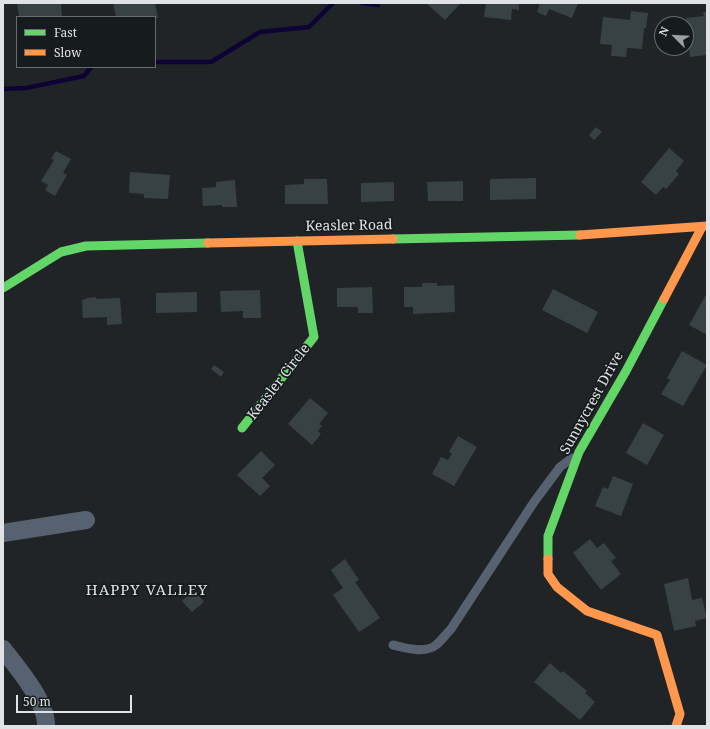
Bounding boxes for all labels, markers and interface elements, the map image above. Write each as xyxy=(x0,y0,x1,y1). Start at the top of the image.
legend xyxy=(16,16,156,68)
north arrow xyxy=(654,16,694,56)
text: Fast xyxy=(54,24,77,41)
text: N xyxy=(655,24,672,38)
text: Slow xyxy=(54,44,82,61)
street label: Keasler Road xyxy=(305,217,393,235)
street label: Keasler Circle xyxy=(244,341,314,423)
street label: Sunnycrest Drive xyxy=(557,349,627,457)
district label: HAPPY VALLEY xyxy=(86,582,208,600)
scale bar xyxy=(18,687,134,713)
text: 50 m xyxy=(23,693,51,710)

